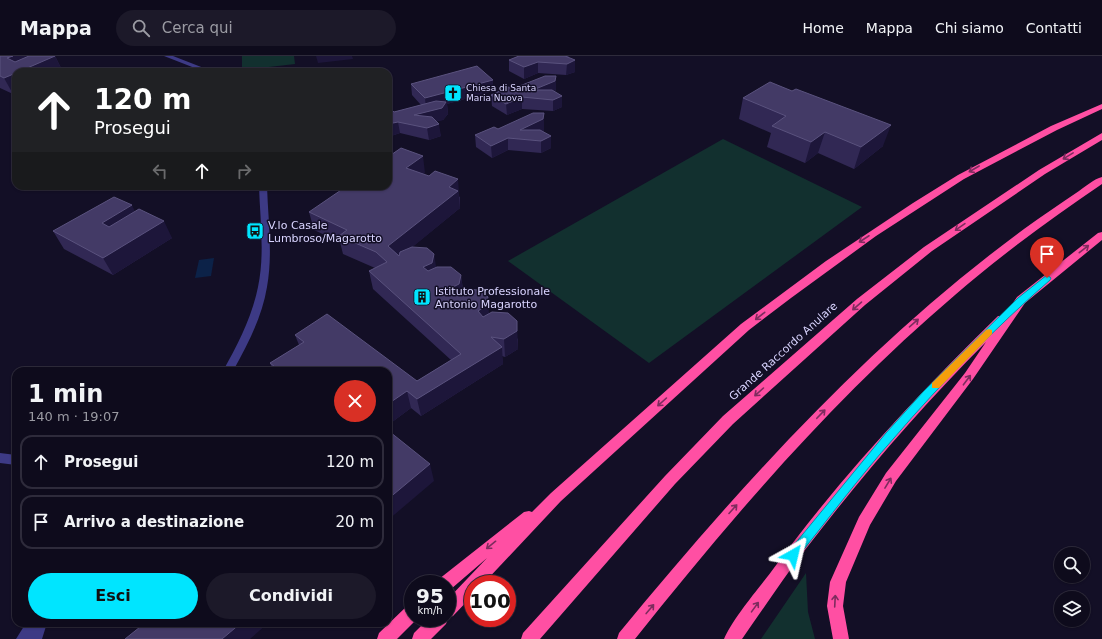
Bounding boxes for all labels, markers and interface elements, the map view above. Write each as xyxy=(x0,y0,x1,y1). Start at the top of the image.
search box xyxy=(116,10,396,46)
text: Mappa xyxy=(20,17,92,39)
icon: search xyxy=(130,17,152,39)
text: Cerca qui xyxy=(162,19,233,37)
text: Home xyxy=(803,20,844,36)
text: Mappa xyxy=(866,20,913,36)
text: Chi siamo xyxy=(935,20,1004,36)
text: Contatti xyxy=(1026,20,1082,36)
text: 120 m xyxy=(94,83,191,116)
church icon: Chiesa di Santa Maria Nuova xyxy=(443,83,463,103)
place label: Chiesa di Santa Maria Nuova xyxy=(466,83,536,103)
icon: ahead xyxy=(28,84,80,136)
text: Prosegui xyxy=(94,117,171,138)
one-way arrow xyxy=(1063,152,1074,160)
icon: left xyxy=(149,160,171,182)
icon: ahead xyxy=(191,160,213,182)
icon: right xyxy=(233,160,255,182)
one-way arrow xyxy=(968,166,980,174)
place label: V.lo Casale Lumbroso/Magarotto xyxy=(268,219,382,245)
bus stop icon: V.lo Casale Lumbroso/Magarotto xyxy=(245,221,265,241)
one-way arrow xyxy=(954,223,965,231)
one-way arrow xyxy=(859,235,870,243)
pin xyxy=(1030,237,1064,278)
icon: arrive xyxy=(1036,243,1058,265)
one-way arrow xyxy=(1079,245,1090,253)
place label: Istituto Professionale Antonio Magarotto xyxy=(435,285,550,311)
building icon: Istituto Professionale Antonio Magarotto xyxy=(412,287,432,307)
street label: Grande Raccordo Anulare xyxy=(727,299,840,403)
one-way arrow xyxy=(851,302,862,311)
one-way arrow xyxy=(754,312,765,320)
one-way arrow xyxy=(909,319,920,328)
one-way arrow xyxy=(962,374,971,385)
text: 1 min xyxy=(28,380,103,408)
button: close xyxy=(334,380,376,422)
one-way arrow xyxy=(754,388,764,397)
one-way arrow xyxy=(657,397,667,406)
text: 140 m · 19:07 xyxy=(28,409,119,424)
one-way arrow xyxy=(816,409,826,419)
icon: ahead xyxy=(30,451,52,473)
text: Prosegui xyxy=(64,453,138,471)
text: 120 m xyxy=(326,453,374,471)
one-way arrow xyxy=(884,477,892,489)
one-way arrow xyxy=(728,504,737,514)
icon: arrive xyxy=(30,511,52,533)
text: Arrivo a destinazione xyxy=(64,513,244,531)
text: 20 m xyxy=(336,513,374,531)
position arrow xyxy=(772,534,814,576)
one-way arrow xyxy=(485,541,496,550)
map controls xyxy=(1054,547,1090,627)
button: search xyxy=(1054,547,1090,583)
button: Esci xyxy=(28,573,198,619)
button: Condividi xyxy=(206,573,376,619)
speed limit sign: 100 xyxy=(464,575,516,627)
text: 95 xyxy=(416,584,444,608)
button: layers xyxy=(1054,591,1090,627)
one-way arrow xyxy=(832,595,839,608)
one-way arrow xyxy=(751,602,759,613)
one-way arrow xyxy=(645,603,654,614)
text: km/h xyxy=(417,605,443,616)

